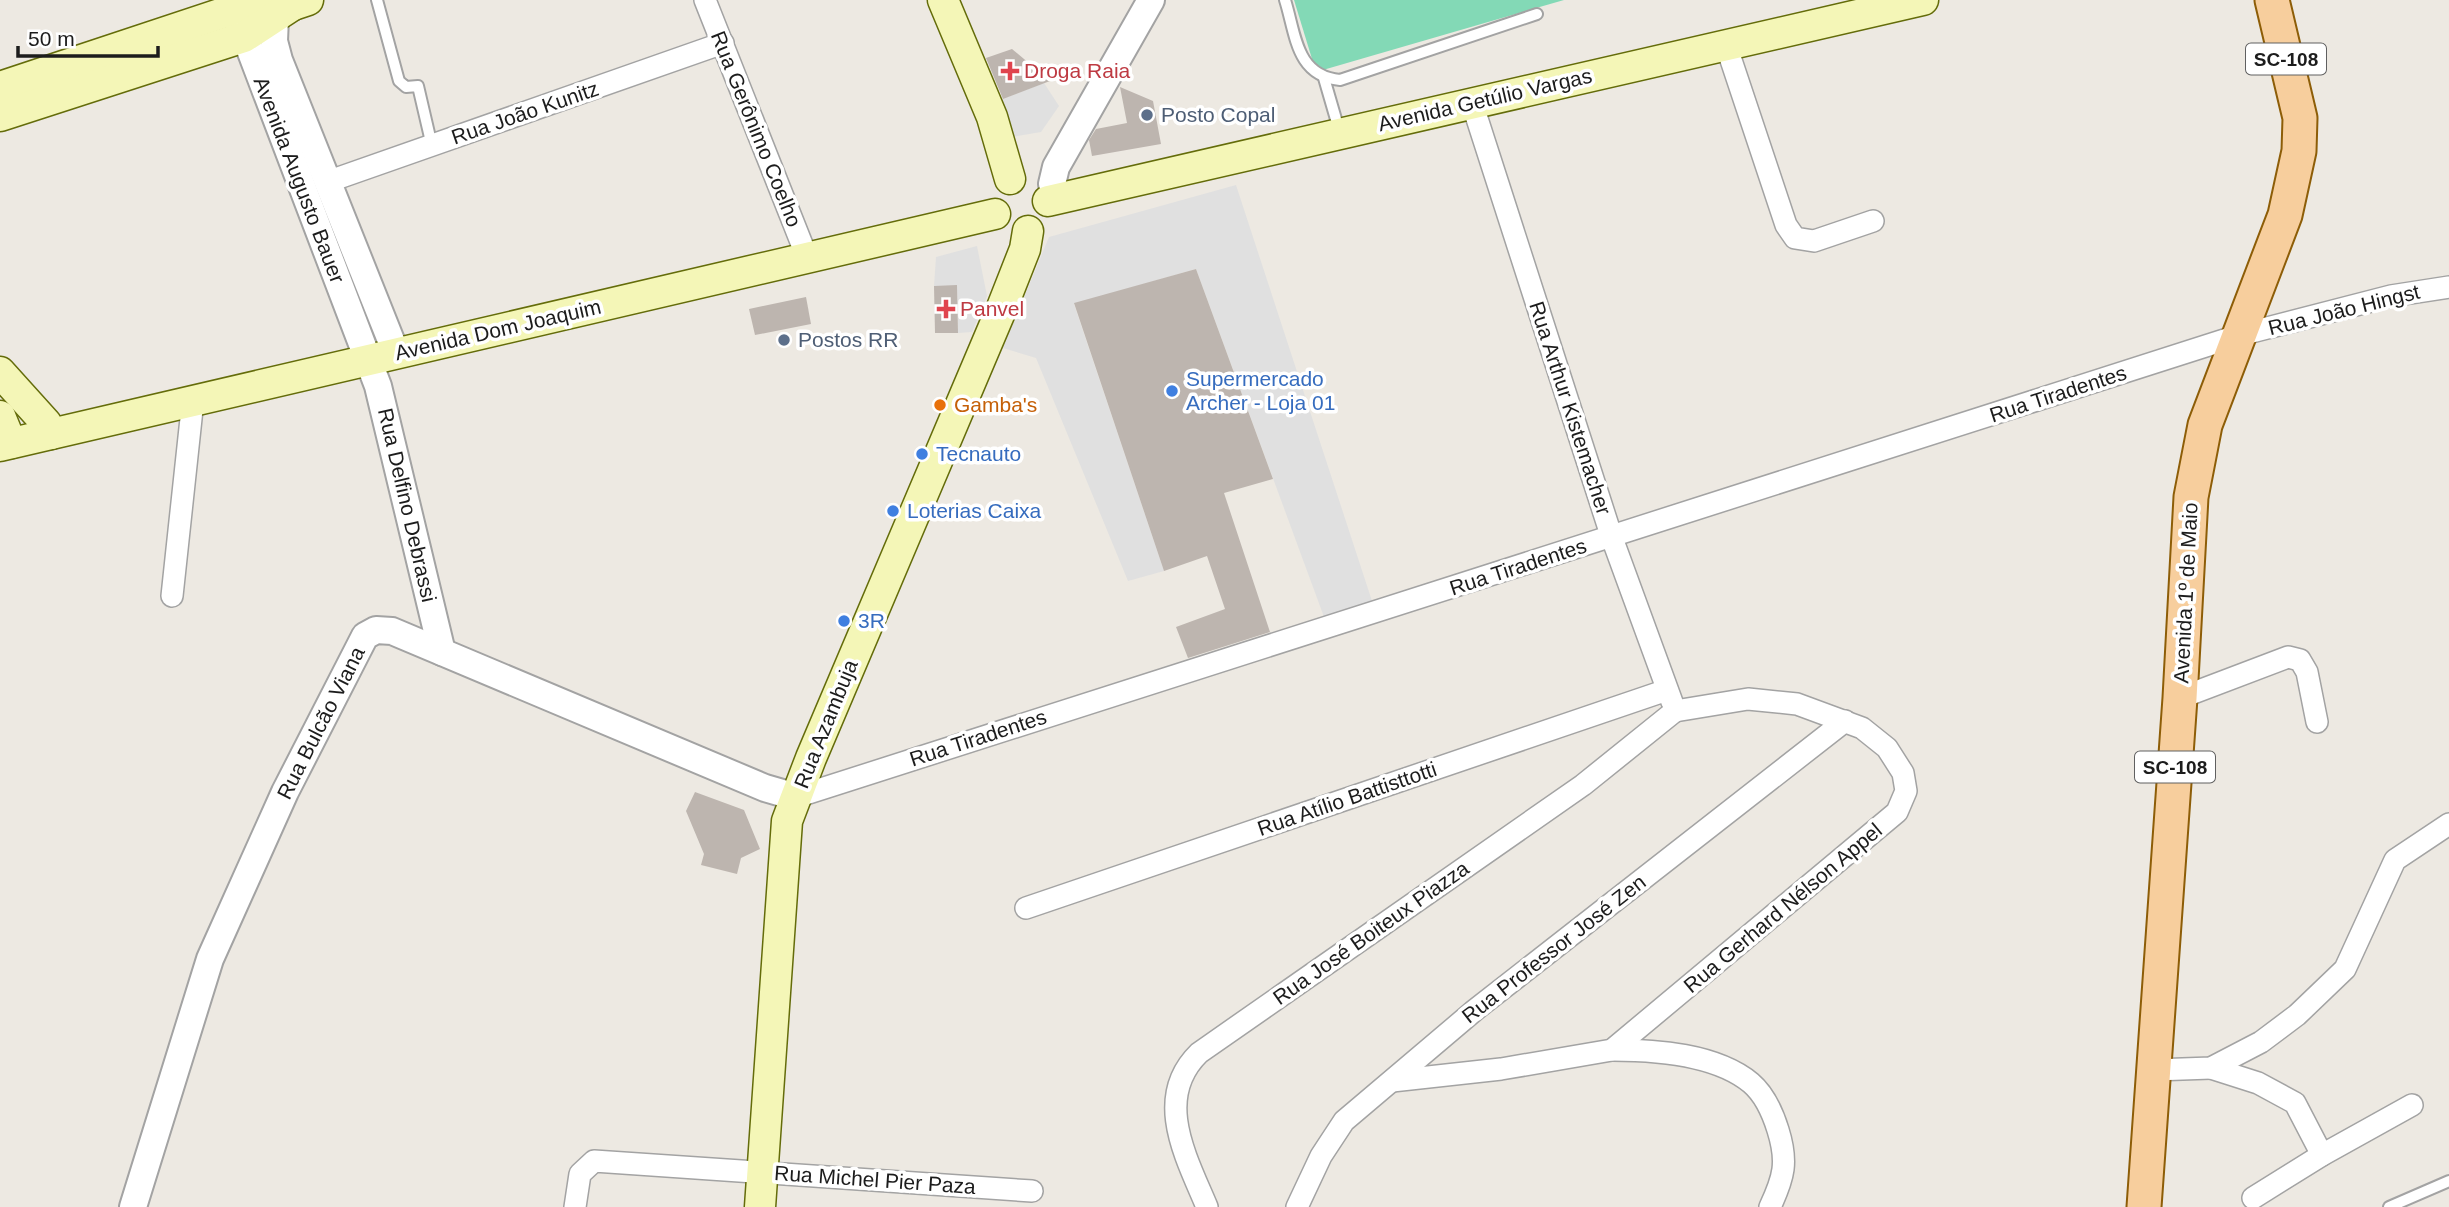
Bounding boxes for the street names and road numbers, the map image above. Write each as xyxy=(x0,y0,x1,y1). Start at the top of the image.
street label: Rua Gerônimo Coelho xyxy=(707,28,806,230)
road number: SC-108 xyxy=(2246,44,2326,74)
street label: Avenida Getúlio Vargas xyxy=(1376,64,1594,135)
street label: Avenida Augusto Bauer xyxy=(249,73,349,286)
street label: Rua João Kunitz xyxy=(448,77,601,148)
street label: Rua João Hingst xyxy=(2266,280,2422,339)
street label: Avenida Dom Joaquim xyxy=(393,295,603,364)
street label: Rua Arthur Kistemacher xyxy=(1525,298,1616,517)
street label: Rua Tiradentes xyxy=(1987,361,2129,426)
street label: Rua Delfino Debrassi xyxy=(374,406,441,604)
street label: Avenida 1º de Maio xyxy=(2169,502,2202,684)
street label: Rua Tiradentes xyxy=(1447,534,1589,599)
street label: Rua Bulcão Viana xyxy=(272,643,369,803)
street label: Rua Azambuja xyxy=(789,656,862,791)
street label: Rua Tiradentes xyxy=(907,705,1049,770)
road number: SC-108 xyxy=(2135,752,2215,782)
street label: Rua Atílio Battisttotti xyxy=(1254,757,1439,840)
street label: Rua Gerhard Nélson Appel xyxy=(1679,818,1886,997)
street label: Rua José Boiteux Piazza xyxy=(1268,856,1473,1009)
street label: Rua Professor José Zen xyxy=(1457,870,1650,1027)
street label: Rua Michel Pier Paza xyxy=(774,1161,977,1198)

